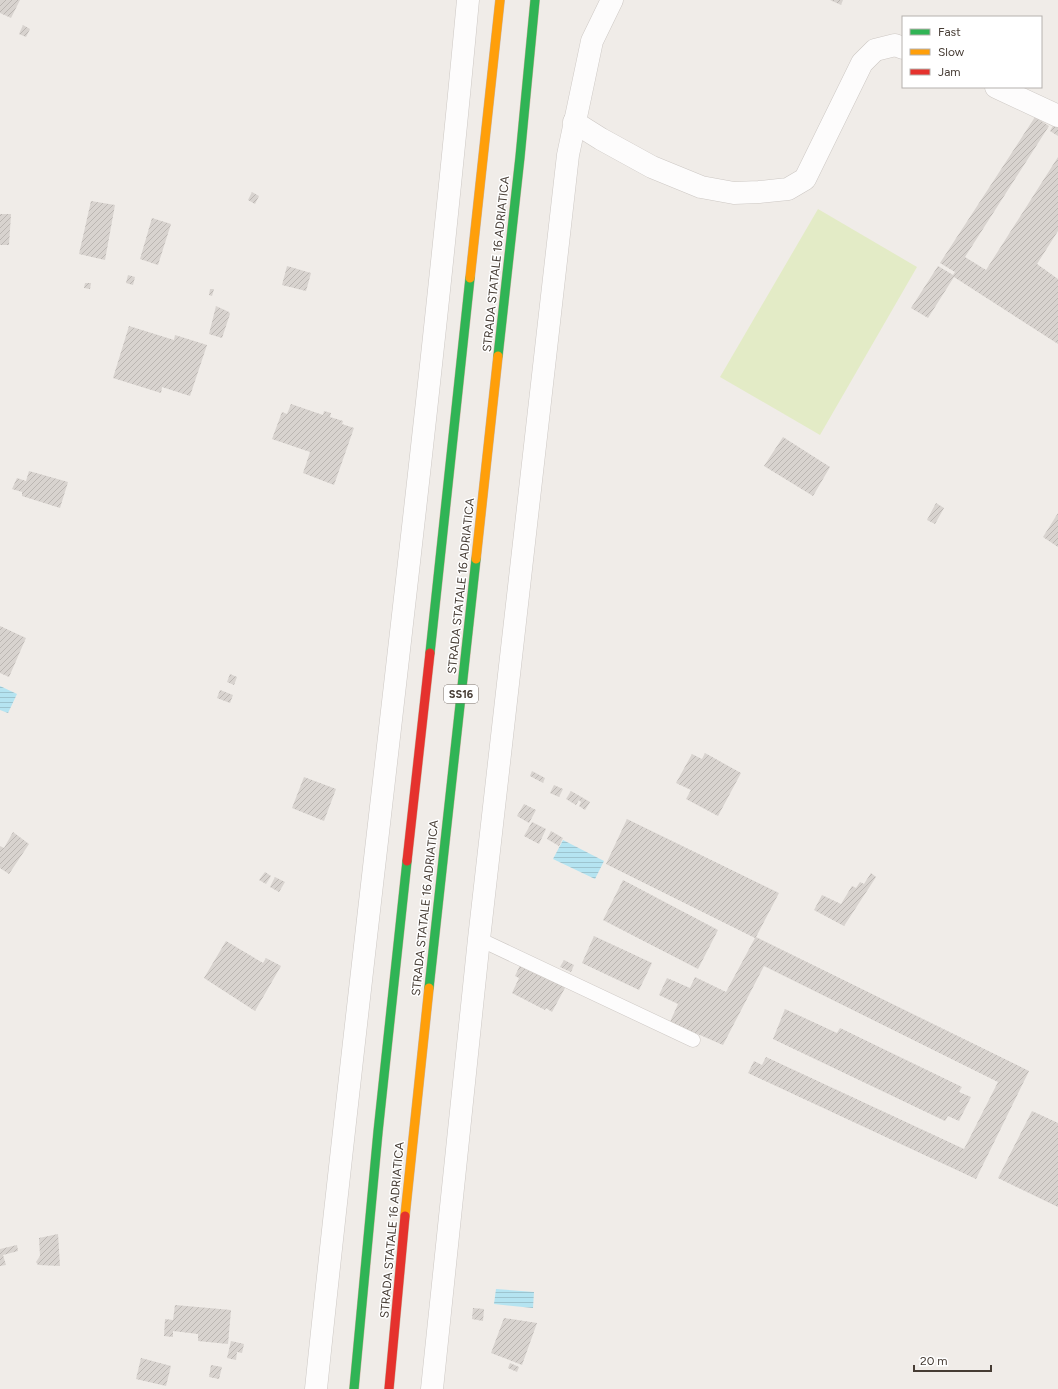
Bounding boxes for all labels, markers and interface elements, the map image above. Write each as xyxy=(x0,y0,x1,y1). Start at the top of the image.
legend xyxy=(902,16,1042,88)
text: Fast xyxy=(938,25,961,39)
text: Slow xyxy=(938,45,965,59)
text: Jam xyxy=(938,65,961,79)
street label: STRADA STATALE 16 ADRIATICA xyxy=(480,175,512,353)
street label: STRADA STATALE 16 ADRIATICA xyxy=(445,497,477,675)
road number: SS16 xyxy=(444,685,478,703)
street label: STRADA STATALE 16 ADRIATICA xyxy=(409,819,441,997)
street label: STRADA STATALE 16 ADRIATICA xyxy=(377,1141,407,1319)
scale bar xyxy=(914,1347,991,1373)
text: 20 m xyxy=(920,1354,948,1368)

